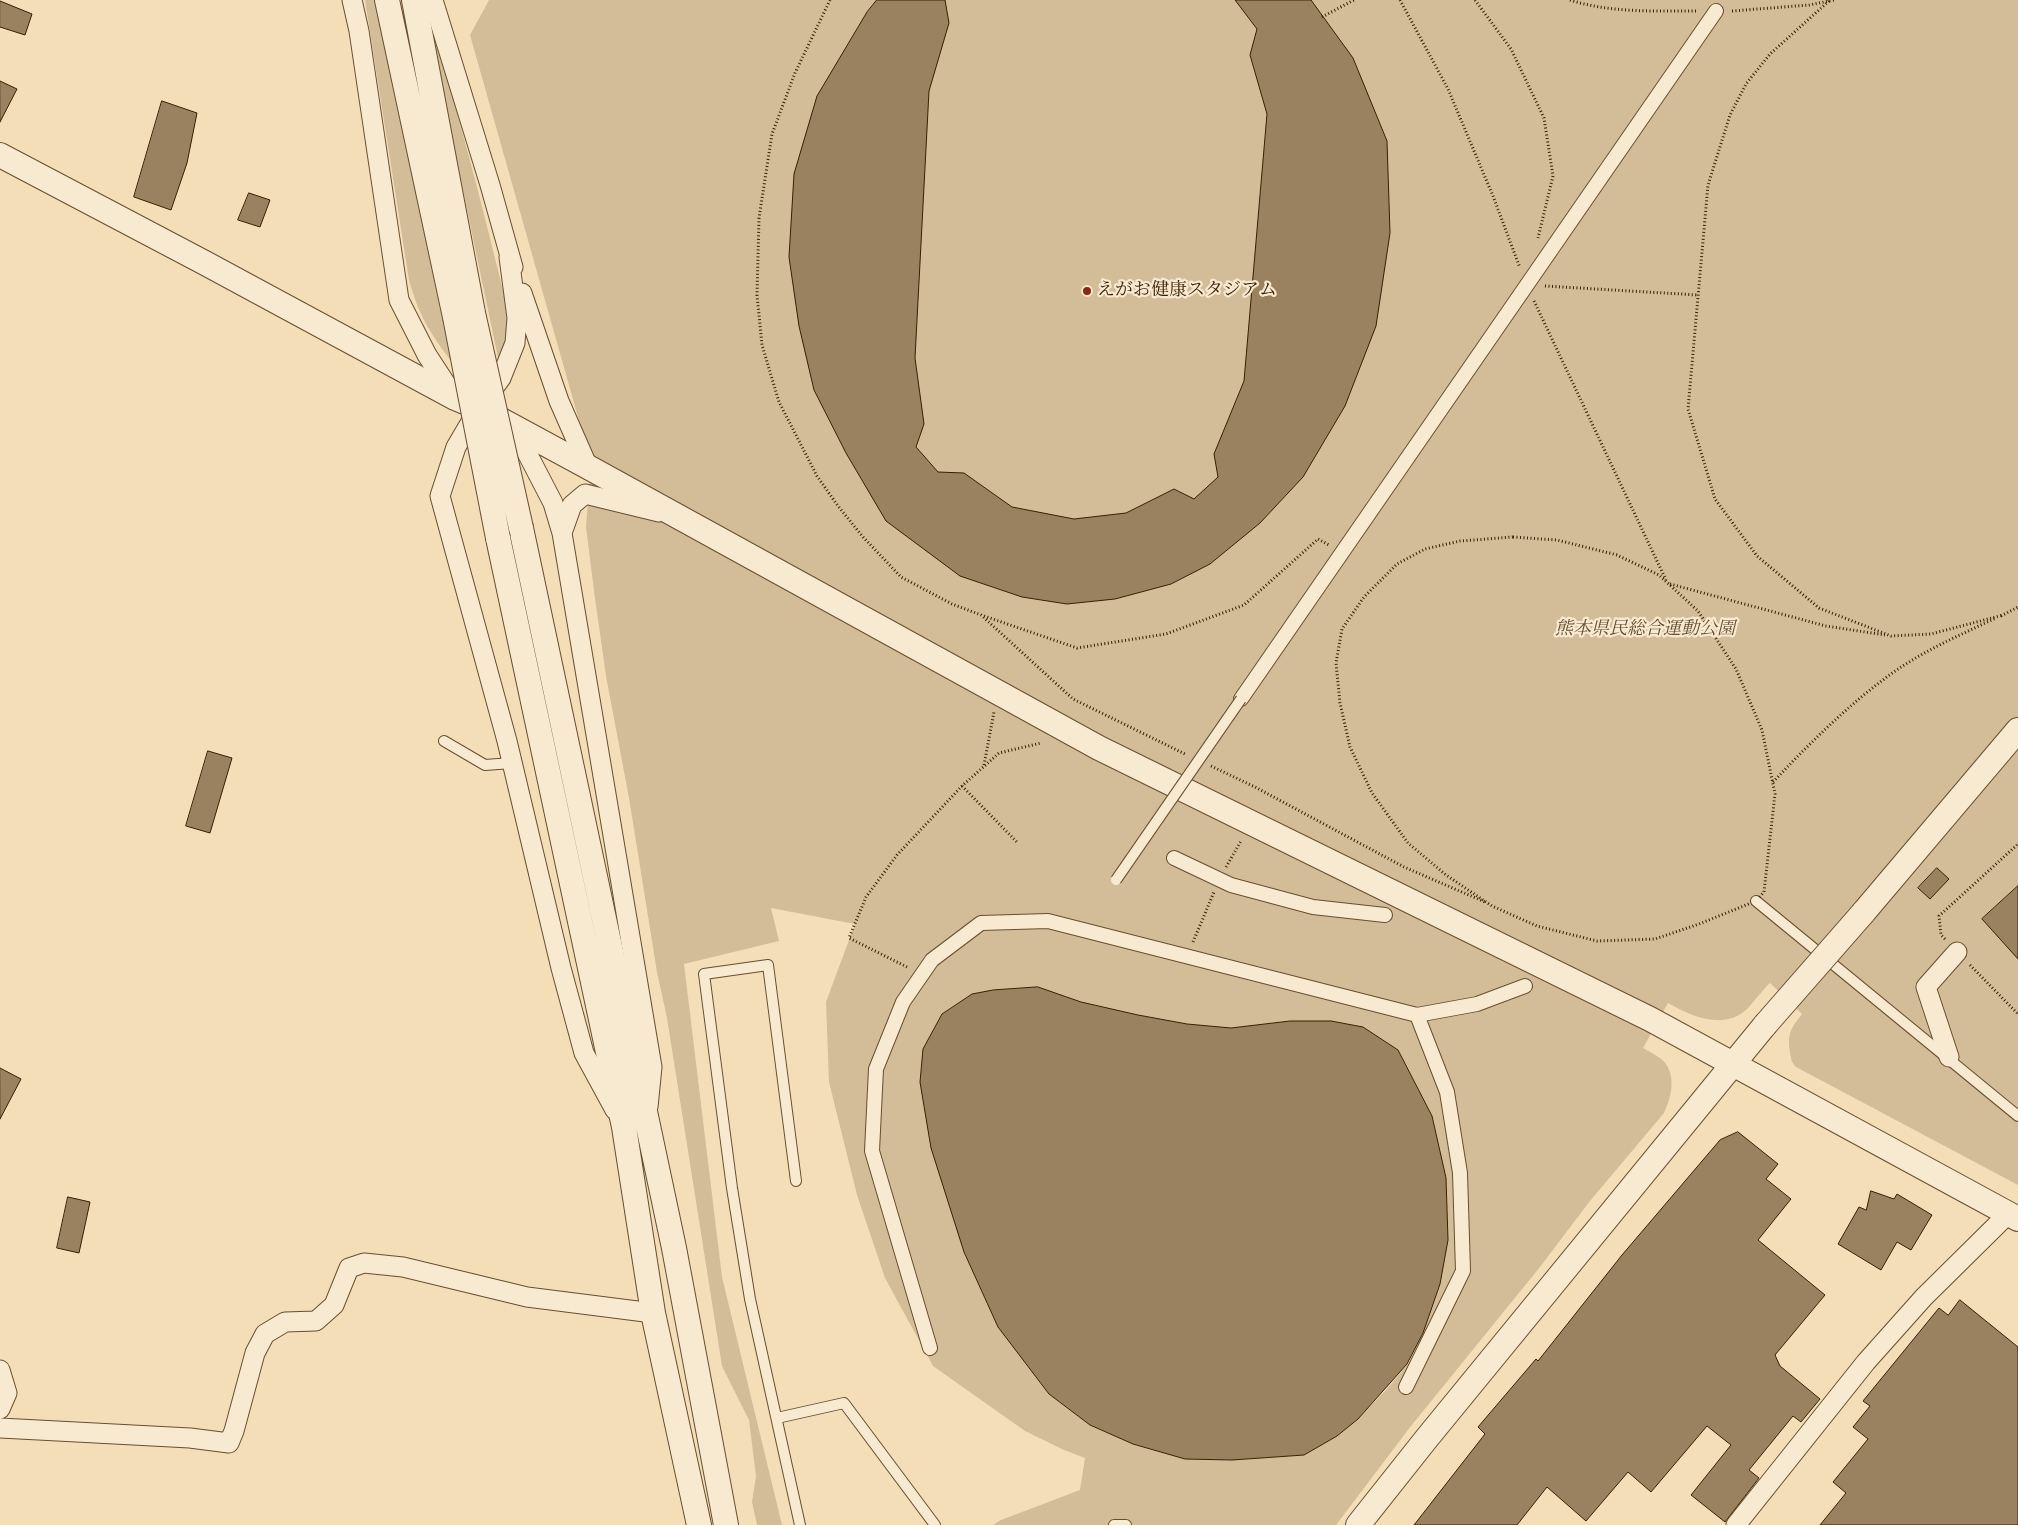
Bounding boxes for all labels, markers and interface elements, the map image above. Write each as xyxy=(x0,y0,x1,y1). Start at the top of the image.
place label: えがお健康スタジアム xyxy=(1097,280,1277,302)
marker: えがお健康スタジアム xyxy=(1081,285,1093,297)
park label: 熊本県民総合運動公園 xyxy=(1555,619,1735,641)

